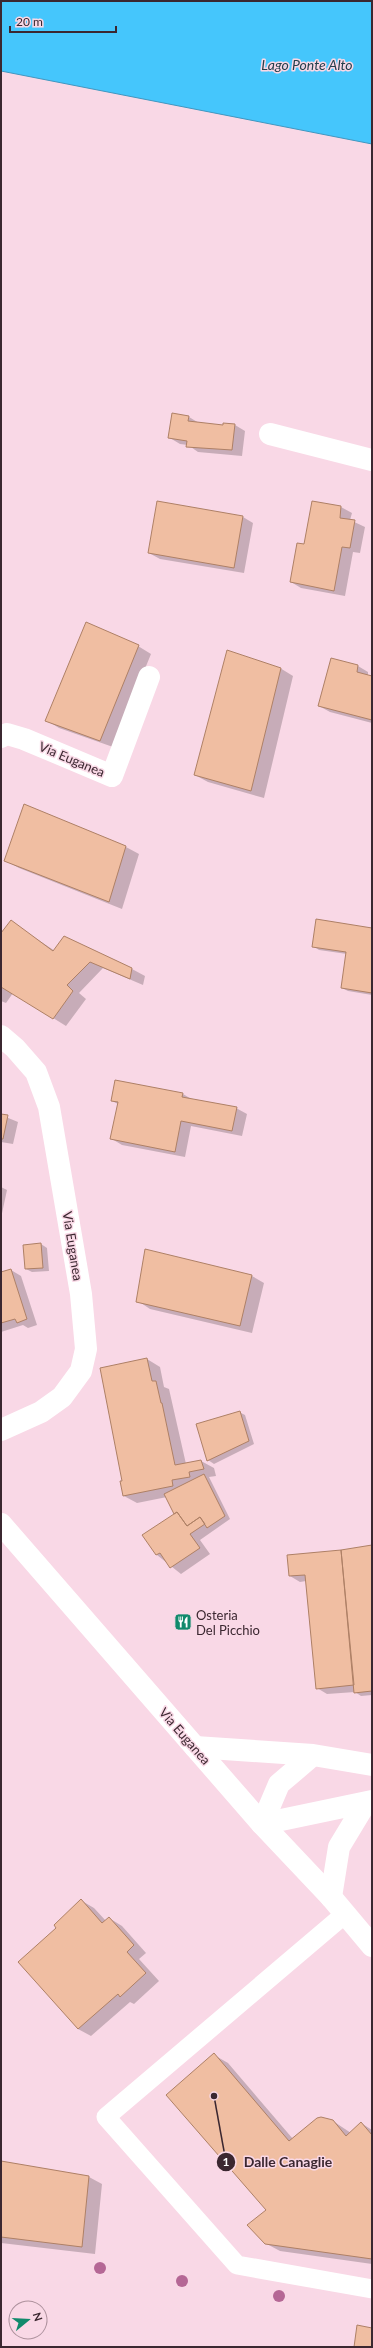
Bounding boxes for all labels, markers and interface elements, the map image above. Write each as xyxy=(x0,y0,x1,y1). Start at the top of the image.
scale bar xyxy=(10,8,116,34)
text: 20 m xyxy=(16,14,43,29)
water label: Lago Ponte Alto xyxy=(261,56,353,73)
street label: Via Euganea xyxy=(37,738,107,780)
street label: Via Euganea xyxy=(60,1210,86,1282)
place label: Osteria Del Picchio xyxy=(196,1607,260,1638)
restaurant icon: Osteria Del Picchio xyxy=(173,1612,193,1632)
street label: Via Euganea xyxy=(156,1704,214,1768)
callout: Dalle Canaglie xyxy=(216,2149,341,2175)
text: Dalle Canaglie xyxy=(244,2153,333,2170)
text: 1 xyxy=(223,2154,230,2169)
north arrow xyxy=(8,2300,48,2340)
text: N xyxy=(30,2311,45,2323)

